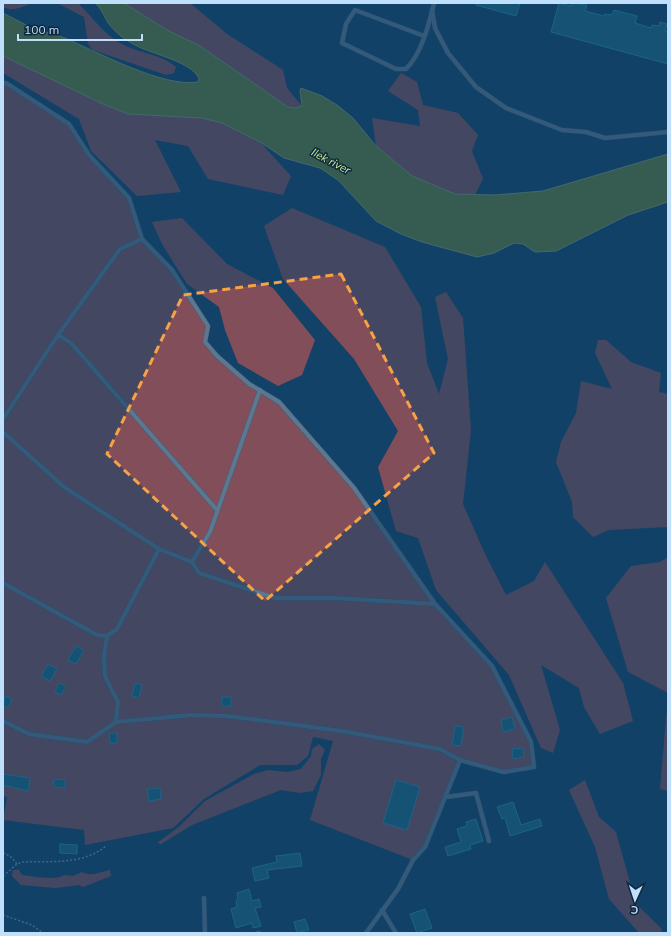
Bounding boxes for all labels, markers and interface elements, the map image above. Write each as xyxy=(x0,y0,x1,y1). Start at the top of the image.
scale bar xyxy=(18,16,142,42)
text: 100 m xyxy=(24,22,59,37)
water label: Ilek river xyxy=(309,145,354,178)
north arrow xyxy=(615,880,655,920)
text: С xyxy=(630,903,639,917)

